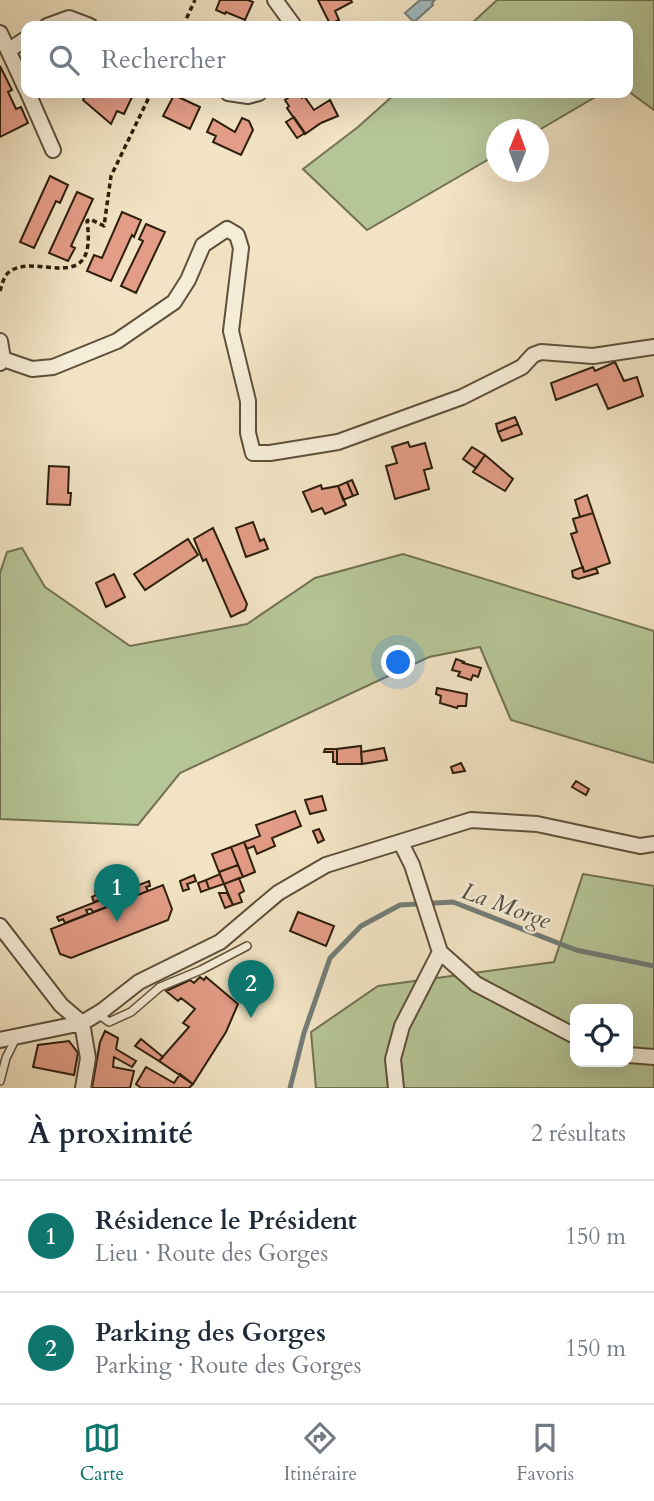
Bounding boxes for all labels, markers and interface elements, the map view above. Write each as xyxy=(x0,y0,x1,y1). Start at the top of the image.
search box xyxy=(21,21,633,98)
icon: search xyxy=(45,41,83,79)
text: Rechercher xyxy=(101,42,226,77)
north arrow xyxy=(486,119,549,182)
your location xyxy=(381,645,415,679)
pin: 1 xyxy=(94,864,140,922)
water label: La Morge xyxy=(457,875,556,938)
pin: 2 xyxy=(228,960,274,1018)
map controls xyxy=(570,1004,633,1067)
button: locate xyxy=(570,1004,633,1067)
text: À proximité xyxy=(28,1113,193,1154)
text: 2 résultats xyxy=(531,1118,626,1149)
text: Résidence le Président xyxy=(95,1203,357,1238)
text: 1 xyxy=(45,1221,57,1252)
text: 150 m xyxy=(565,1221,626,1252)
text: Lieu · Route des Gorges xyxy=(95,1238,328,1269)
text: Parking des Gorges xyxy=(95,1315,326,1350)
text: 2 xyxy=(45,1333,57,1364)
text: 150 m xyxy=(565,1333,626,1364)
text: Parking · Route des Gorges xyxy=(95,1350,361,1381)
tab: Carte xyxy=(80,1419,124,1487)
tab: Itinéraire xyxy=(284,1419,357,1487)
tab: Favoris xyxy=(517,1419,574,1487)

